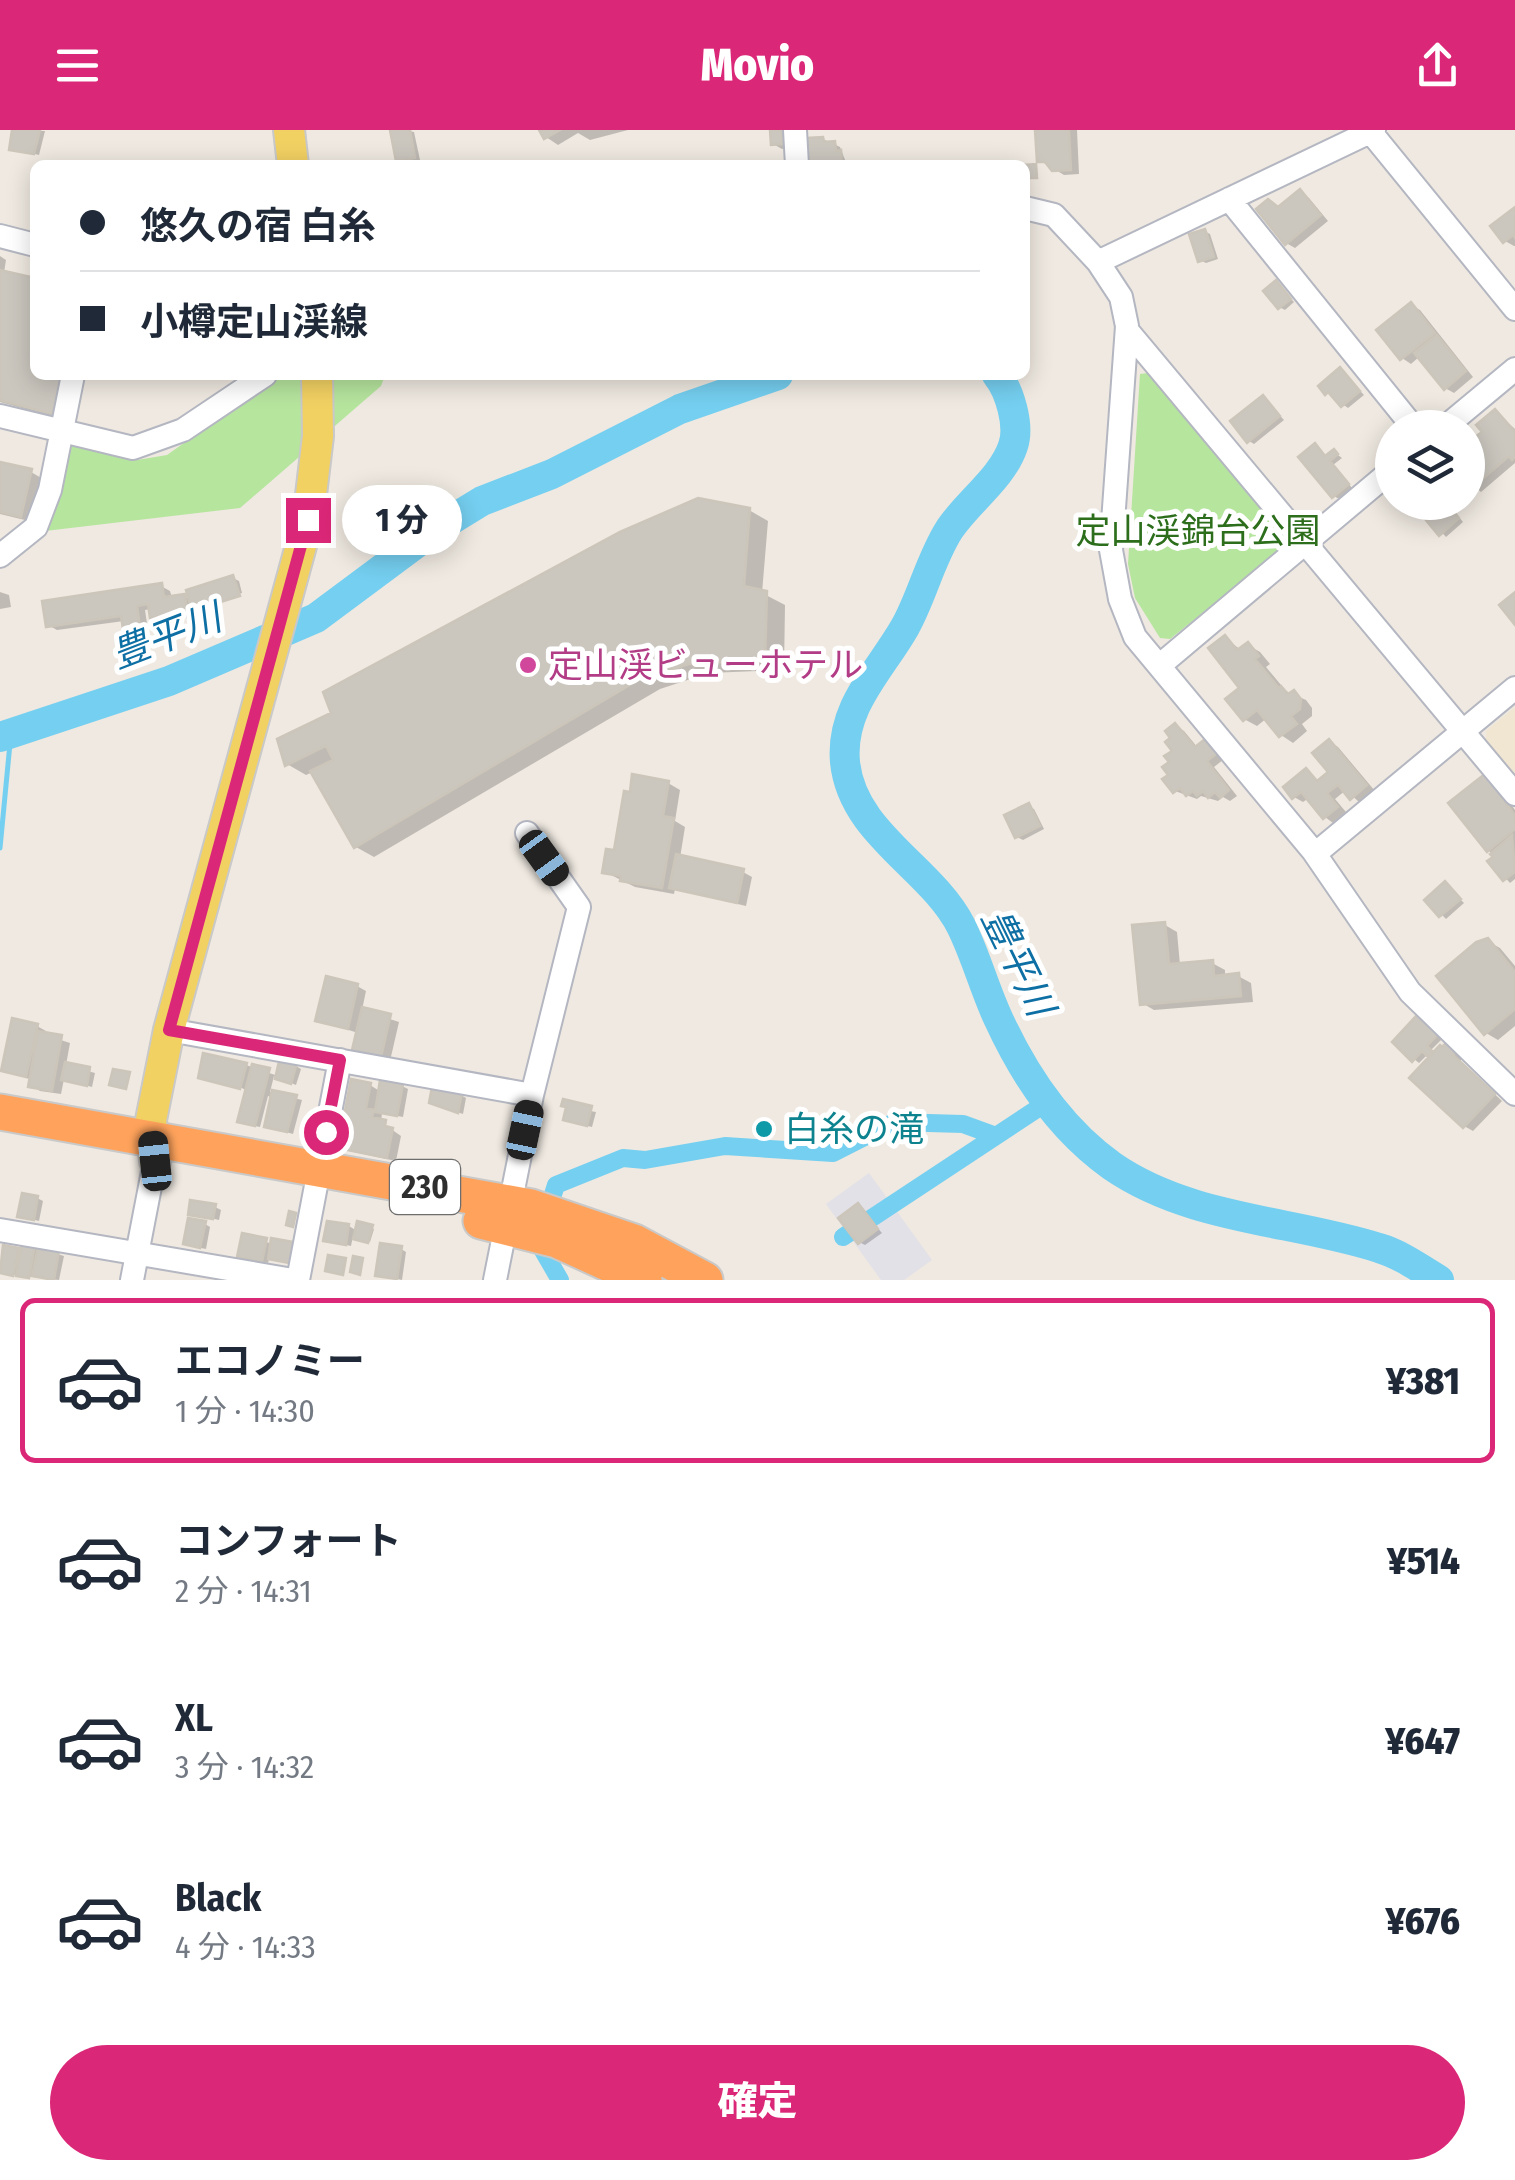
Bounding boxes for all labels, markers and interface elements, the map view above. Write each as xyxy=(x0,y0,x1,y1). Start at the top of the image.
icon: menu xyxy=(50,38,105,93)
text: Movio xyxy=(701,38,814,92)
icon: share xyxy=(1410,38,1465,93)
text: 悠久の宿 白糸 xyxy=(140,203,376,249)
text: 小樽定山渓線 xyxy=(140,299,368,345)
map controls xyxy=(1375,410,1485,520)
button: layers xyxy=(1375,410,1485,520)
callout: 1 分 xyxy=(343,485,463,555)
route end xyxy=(286,498,331,543)
text: 1 分 xyxy=(376,501,428,539)
park label: 定山渓錦台公園 xyxy=(1075,510,1321,552)
water label: 豊平川 xyxy=(105,593,231,678)
place label: 定山渓ビューホテル xyxy=(548,644,863,686)
marker: 定山渓ビューホテル xyxy=(517,654,539,676)
car xyxy=(514,825,574,891)
water label: 豊平川 xyxy=(972,901,1065,1027)
car xyxy=(504,1098,546,1162)
place label: 白糸の滝 xyxy=(784,1108,924,1150)
route start xyxy=(304,1110,349,1155)
marker: 白糸の滝 xyxy=(753,1118,775,1140)
car xyxy=(137,1130,173,1192)
road number: 230 xyxy=(390,1160,460,1214)
icon: car xyxy=(55,1336,145,1426)
text: エコノミー xyxy=(175,1338,365,1384)
text: ¥381 xyxy=(1386,1358,1460,1404)
text: 1 分 · 14:30 xyxy=(175,1392,315,1430)
icon: car xyxy=(55,1516,145,1606)
text: コンフォート xyxy=(175,1518,402,1564)
text: ¥514 xyxy=(1387,1538,1460,1584)
text: 2 分 · 14:31 xyxy=(175,1572,312,1610)
text: XL xyxy=(175,1695,213,1741)
icon: car xyxy=(55,1696,145,1786)
text: ¥647 xyxy=(1385,1718,1460,1764)
text: 3 分 · 14:32 xyxy=(175,1748,314,1786)
text: Black xyxy=(175,1875,261,1921)
icon: car xyxy=(55,1876,145,1966)
text: ¥676 xyxy=(1386,1898,1460,1944)
text: 4 分 · 14:33 xyxy=(175,1928,316,1966)
button: 確定 xyxy=(50,2045,1465,2160)

